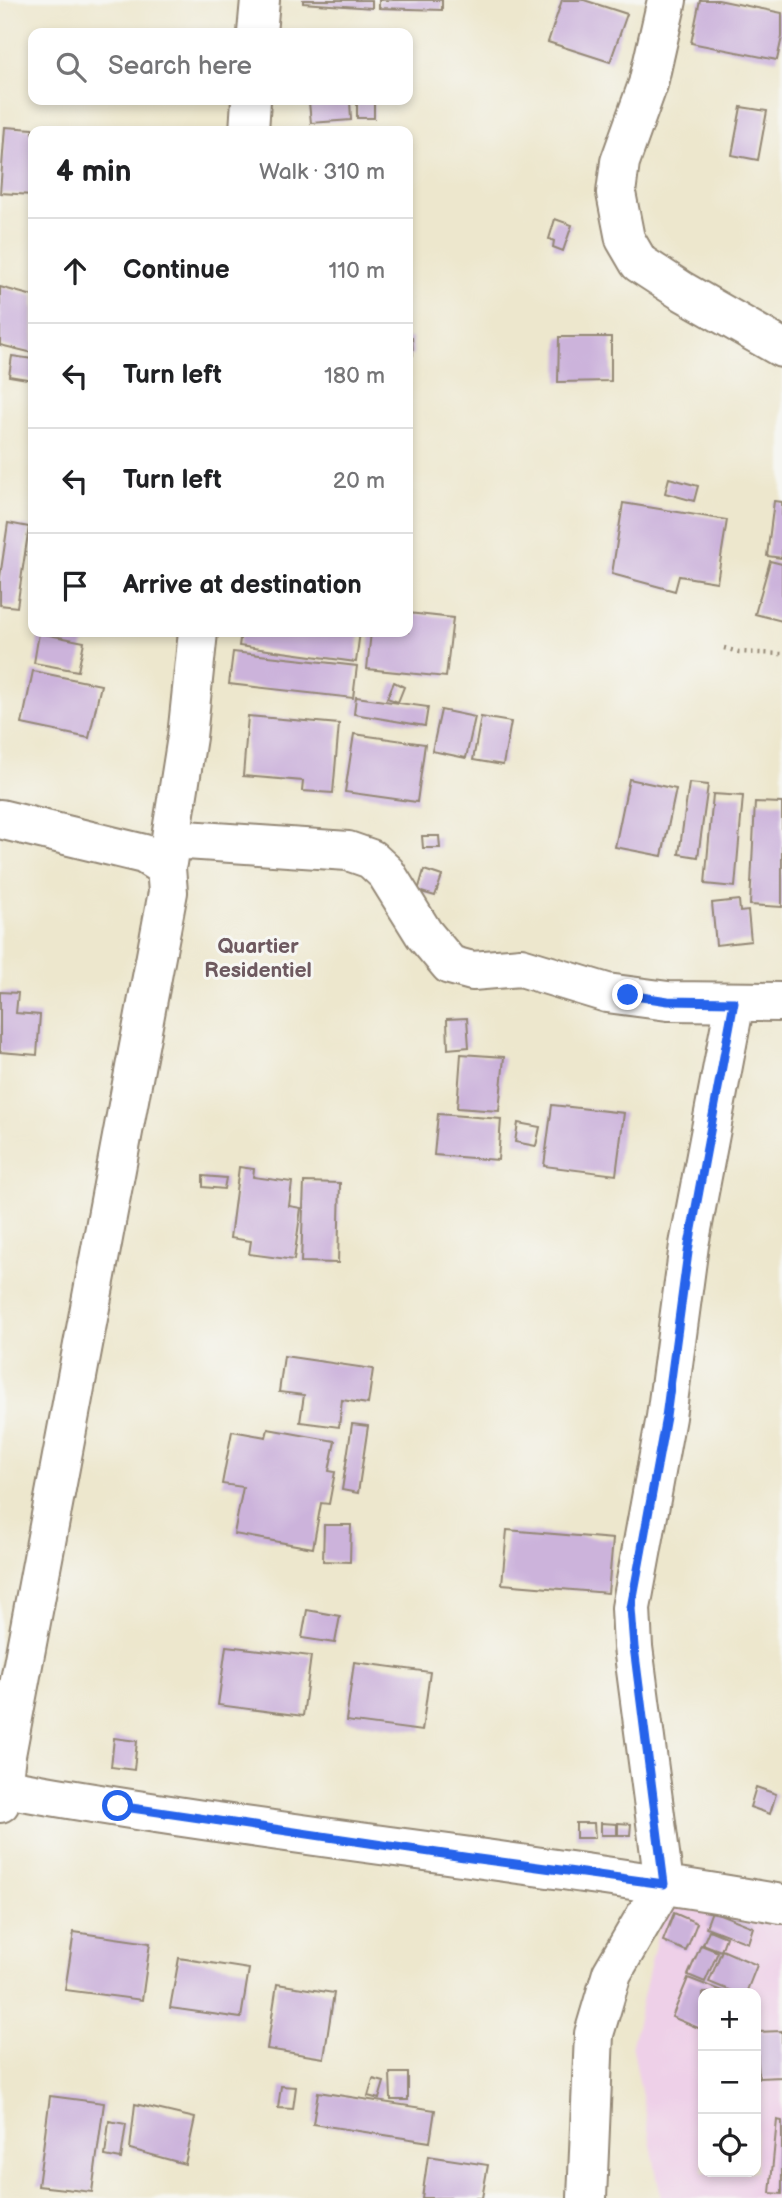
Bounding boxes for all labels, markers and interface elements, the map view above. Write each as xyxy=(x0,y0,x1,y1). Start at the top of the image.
search box xyxy=(28,28,413,105)
icon: search xyxy=(52,48,90,86)
text: Search here xyxy=(108,51,252,82)
text: 4 min xyxy=(56,154,131,190)
text: Walk · 310 m xyxy=(259,158,385,186)
icon: ahead xyxy=(56,252,94,290)
text: Continue xyxy=(123,255,230,286)
text: 110 m xyxy=(328,257,385,285)
icon: left xyxy=(56,357,94,395)
text: Turn left xyxy=(123,360,222,391)
text: 180 m xyxy=(324,362,385,390)
icon: left xyxy=(56,462,94,500)
text: Turn left xyxy=(123,465,222,496)
text: 20 m xyxy=(333,467,385,495)
icon: arrive xyxy=(56,567,94,605)
text: Arrive at destination xyxy=(123,570,362,601)
district label: Quartier Residentiel xyxy=(204,934,312,983)
route end xyxy=(612,979,643,1010)
route start xyxy=(102,1790,133,1821)
map controls xyxy=(698,1988,761,2177)
button: + xyxy=(698,1988,761,2051)
button: − xyxy=(698,2051,761,2114)
button: locate xyxy=(698,2114,761,2177)

